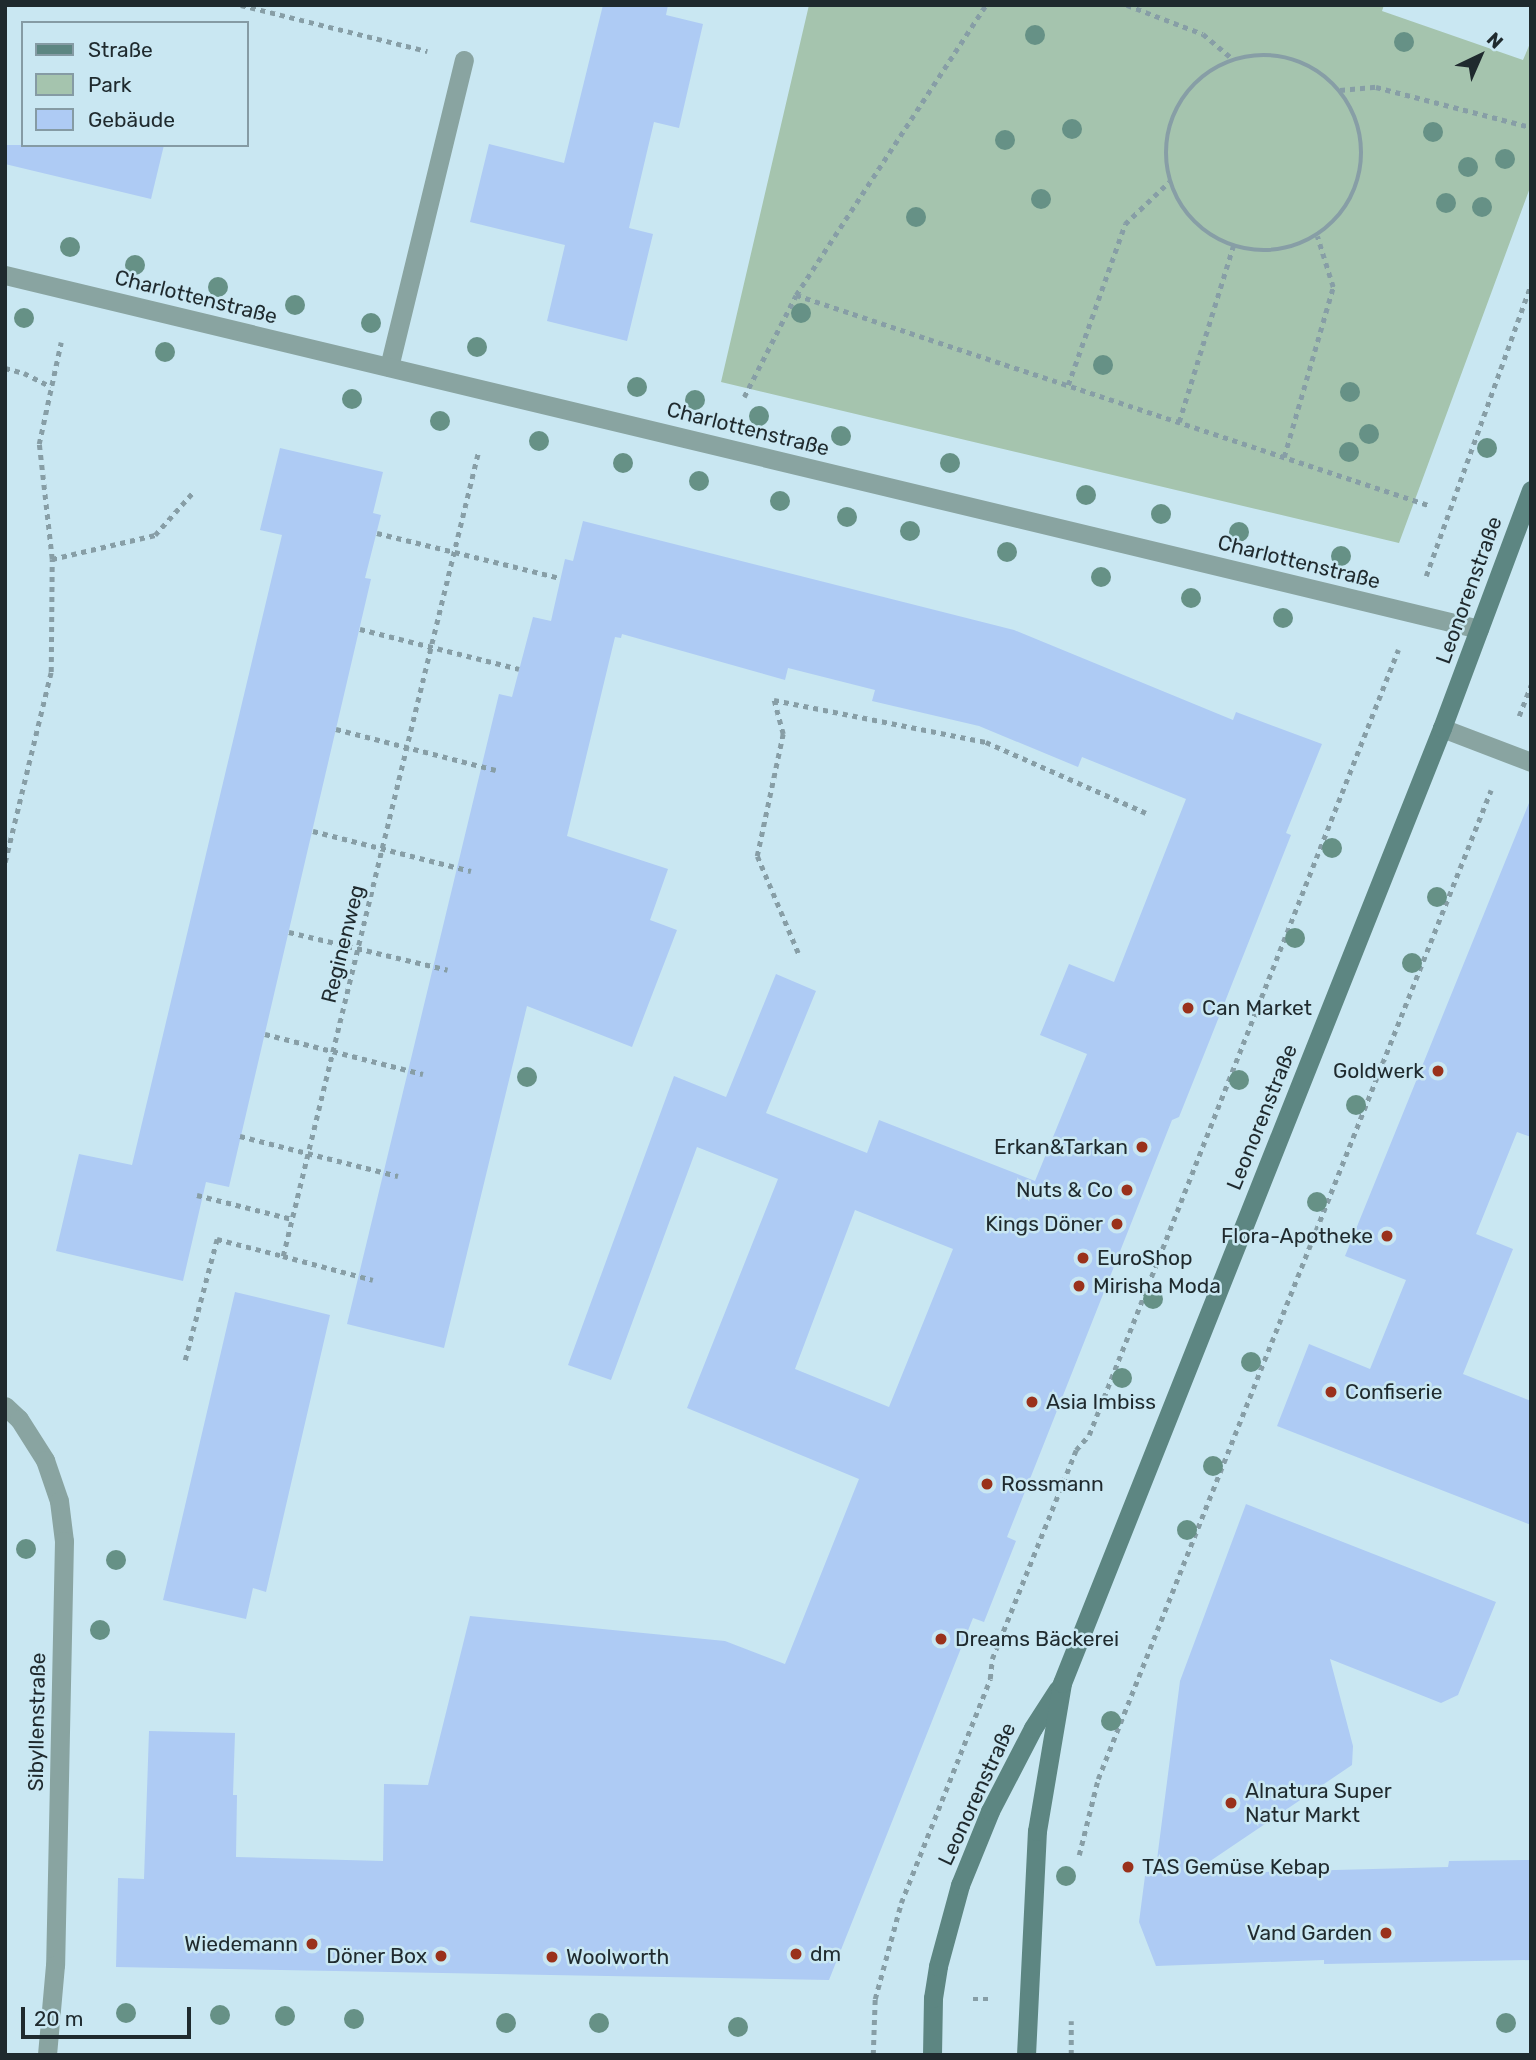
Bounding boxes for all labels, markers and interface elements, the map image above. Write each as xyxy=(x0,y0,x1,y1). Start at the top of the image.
legend xyxy=(21,21,248,147)
north arrow xyxy=(1445,21,1515,91)
text: N xyxy=(1482,28,1508,54)
text: Straße xyxy=(88,37,153,62)
text: Park xyxy=(88,72,132,97)
text: Gebäude xyxy=(88,107,175,132)
street label: Charlottenstraße xyxy=(112,265,280,329)
street label: Charlottenstraße xyxy=(664,397,832,461)
street label: Leonorenstraße xyxy=(1431,513,1507,667)
street label: Charlottenstraße xyxy=(1215,530,1383,594)
street label: Reginenweg xyxy=(316,882,370,1006)
place label: Can Market xyxy=(1202,995,1312,1021)
marker: Can Market xyxy=(1180,1000,1196,1016)
street label: Leonorenstraße xyxy=(1221,1040,1303,1194)
place label: Goldwerk xyxy=(1333,1058,1424,1084)
marker: Goldwerk xyxy=(1430,1063,1446,1079)
place label: Erkan&Tarkan xyxy=(994,1134,1128,1160)
marker: Erkan&Tarkan xyxy=(1134,1139,1150,1155)
place label: Nuts & Co xyxy=(1016,1177,1113,1203)
marker: Nuts & Co xyxy=(1119,1182,1135,1198)
place label: Kings Döner xyxy=(985,1211,1103,1237)
marker: Kings Döner xyxy=(1109,1216,1125,1232)
place label: Flora-Apotheke xyxy=(1221,1223,1373,1249)
marker: Flora-Apotheke xyxy=(1379,1228,1395,1244)
place label: EuroShop xyxy=(1097,1245,1192,1271)
marker: EuroShop xyxy=(1075,1250,1091,1266)
place label: Mirisha Moda xyxy=(1093,1273,1221,1299)
marker: Mirisha Moda xyxy=(1071,1278,1087,1294)
place label: Confiserie xyxy=(1345,1379,1442,1405)
marker: Confiserie xyxy=(1323,1384,1339,1400)
place label: Asia Imbiss xyxy=(1046,1389,1156,1415)
marker: Asia Imbiss xyxy=(1024,1394,1040,1410)
place label: Rossmann xyxy=(1001,1471,1104,1497)
marker: Rossmann xyxy=(979,1476,995,1492)
place label: Dreams Bäckerei xyxy=(955,1626,1119,1652)
marker: Dreams Bäckerei xyxy=(933,1631,949,1647)
street label: Sibyllenstraße xyxy=(23,1652,51,1792)
street label: Leonorenstraße xyxy=(933,1718,1021,1870)
place label: Alnatura Super Natur Markt xyxy=(1245,1778,1392,1828)
marker: Alnatura Super Natur Markt xyxy=(1223,1795,1239,1811)
place label: TAS Gemüse Kebap xyxy=(1142,1854,1330,1880)
marker: TAS Gemüse Kebap xyxy=(1120,1859,1136,1875)
place label: Vand Garden xyxy=(1247,1920,1372,1946)
marker: Vand Garden xyxy=(1378,1925,1394,1941)
place label: Wiedemann xyxy=(184,1931,298,1957)
marker: Wiedemann xyxy=(304,1936,320,1952)
place label: dm xyxy=(810,1941,841,1967)
place label: Döner Box xyxy=(326,1943,427,1969)
place label: Woolworth xyxy=(566,1944,669,1970)
marker: dm xyxy=(788,1946,804,1962)
marker: Döner Box xyxy=(433,1948,449,1964)
marker: Woolworth xyxy=(544,1949,560,1965)
scale bar xyxy=(24,1994,194,2038)
text: 20 m xyxy=(34,2006,83,2031)

